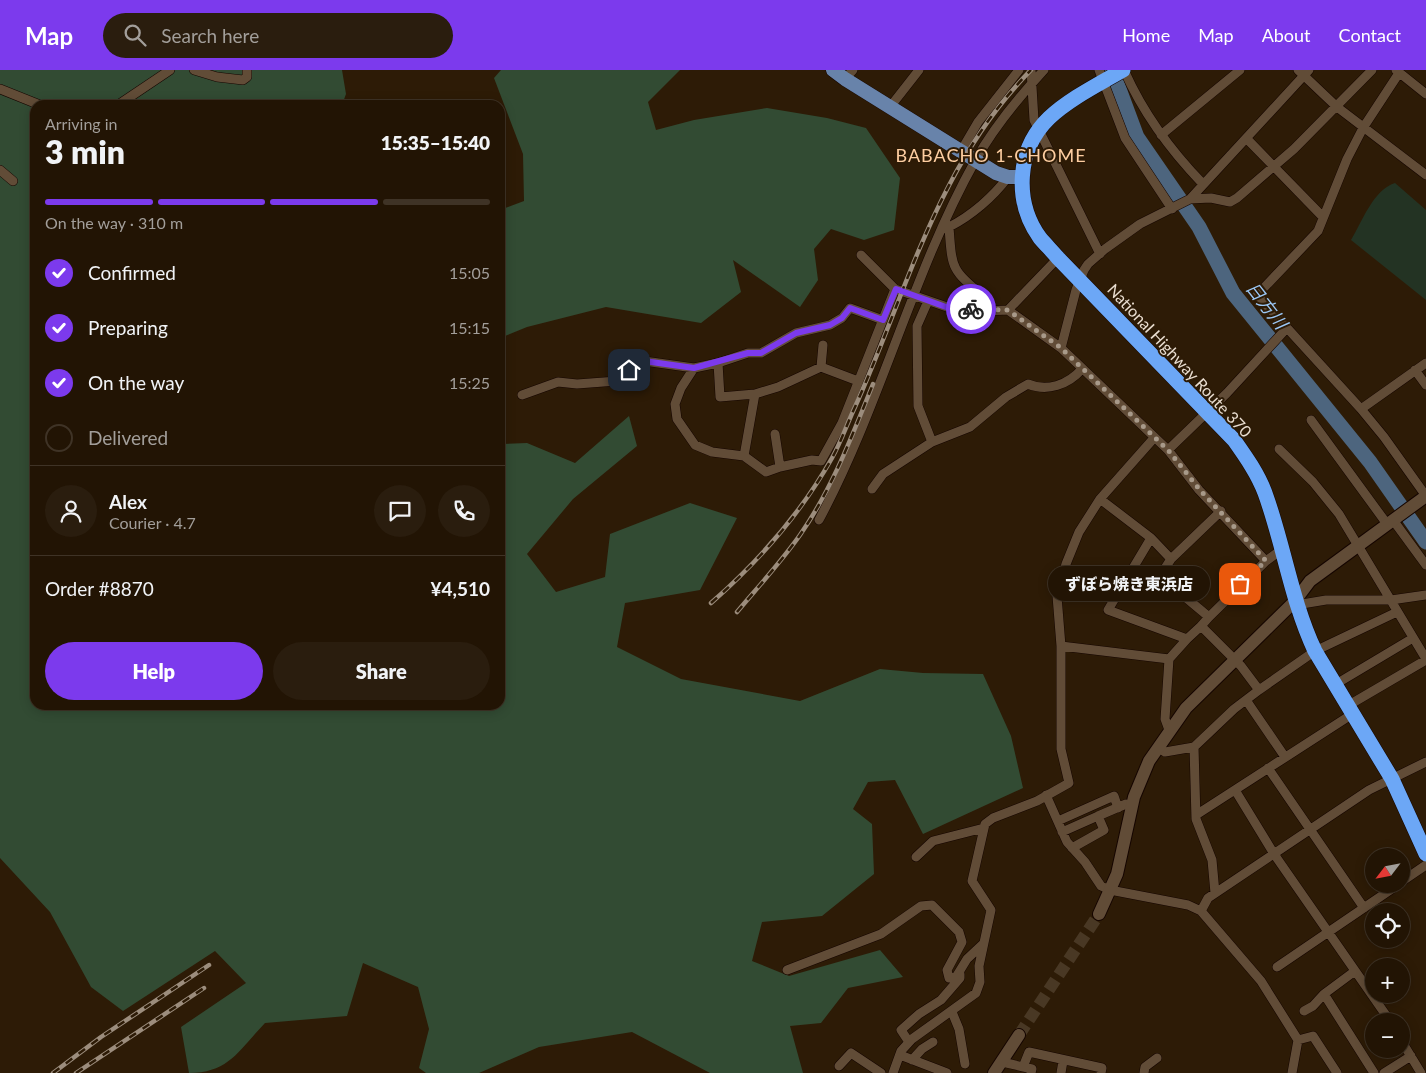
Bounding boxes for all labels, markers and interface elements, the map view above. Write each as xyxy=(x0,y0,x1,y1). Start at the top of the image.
search box xyxy=(103,13,453,58)
text: Map xyxy=(25,21,73,50)
icon: search xyxy=(121,21,149,49)
text: Search here xyxy=(161,24,259,47)
text: Home xyxy=(1122,24,1170,46)
text: Map xyxy=(1198,24,1234,46)
text: About xyxy=(1262,24,1311,46)
text: Contact xyxy=(1339,24,1401,46)
text: Arriving in xyxy=(45,114,118,133)
text: 15:35–15:40 xyxy=(381,131,490,154)
text: 3 min xyxy=(45,132,125,171)
district label: BABACHO 1-CHOME xyxy=(895,144,1087,166)
text: On the way · 310 m xyxy=(45,213,183,232)
icon: check xyxy=(45,259,73,287)
text: Confirmed xyxy=(88,261,176,284)
text: 15:05 xyxy=(449,263,490,282)
water label: 日方川 xyxy=(1242,277,1294,335)
street label: National Highway Route 370 xyxy=(1104,280,1256,440)
courier xyxy=(946,284,996,334)
icon: bike xyxy=(957,295,985,323)
icon: check xyxy=(45,314,73,342)
text: Preparing xyxy=(88,316,168,339)
text: 15:15 xyxy=(449,318,490,337)
pin xyxy=(608,349,650,391)
icon: home xyxy=(615,356,643,384)
icon: check xyxy=(45,369,73,397)
text: On the way xyxy=(88,371,184,394)
text: 15:25 xyxy=(449,373,490,392)
text: Delivered xyxy=(88,426,168,449)
button: person xyxy=(45,485,97,537)
button: chat xyxy=(374,485,426,537)
button: phone xyxy=(438,485,490,537)
text: Alex xyxy=(109,490,147,513)
text: Courier · 4.7 xyxy=(109,513,196,532)
pin xyxy=(1219,563,1261,605)
callout: ずぼら焼き東浜店 xyxy=(1048,566,1210,602)
icon: bag xyxy=(1226,570,1254,598)
text: ずぼら焼き東浜店 xyxy=(1065,574,1193,593)
text: Order #8870 xyxy=(45,577,154,600)
text: ¥4,510 xyxy=(430,577,490,600)
button: Help xyxy=(45,642,263,700)
button: Share xyxy=(273,642,490,700)
north arrow xyxy=(1365,848,1410,892)
map controls xyxy=(1365,848,1410,1058)
button: locate xyxy=(1365,903,1410,948)
button: + xyxy=(1365,958,1410,1003)
button: − xyxy=(1365,1013,1410,1058)

